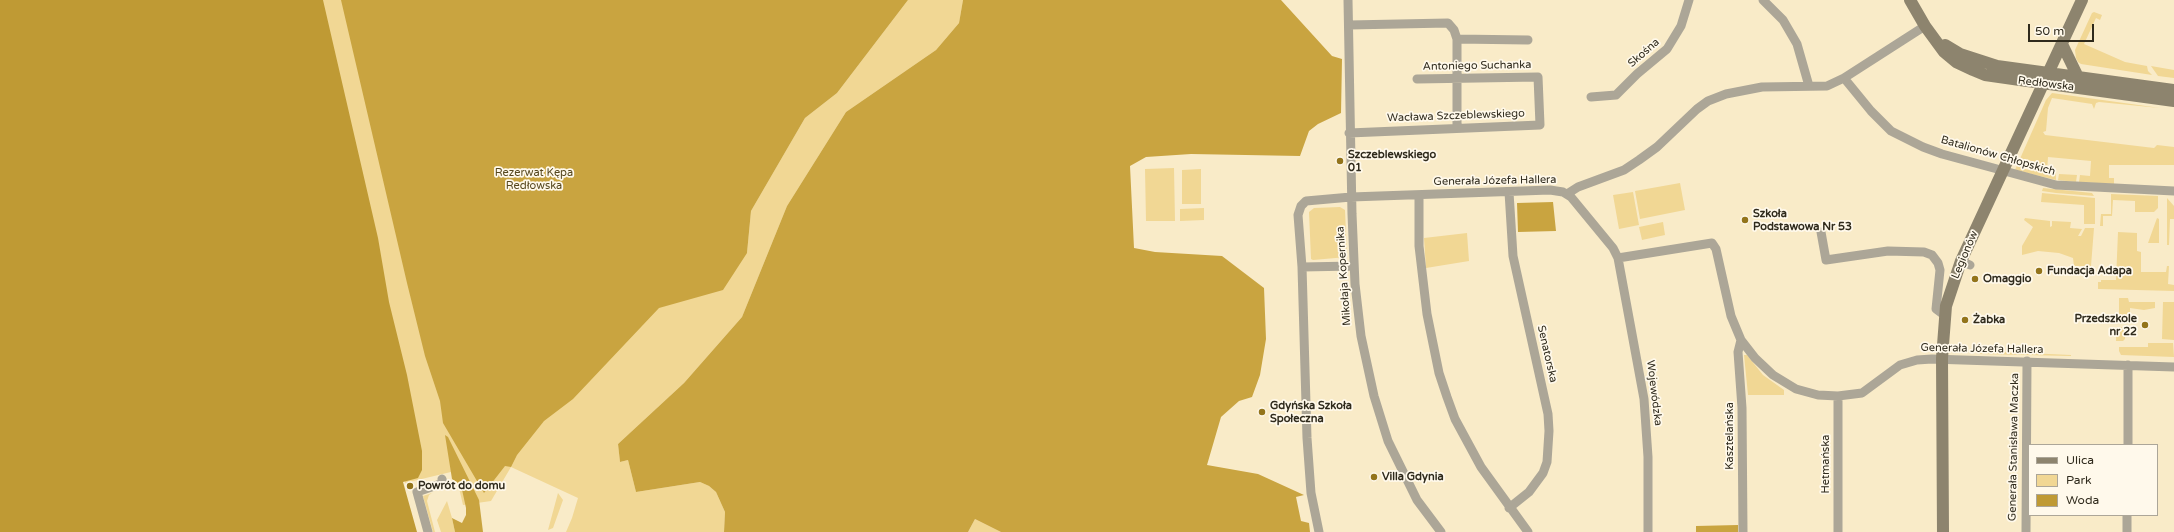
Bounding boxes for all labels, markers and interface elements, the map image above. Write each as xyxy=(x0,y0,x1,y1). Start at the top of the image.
scale bar xyxy=(2030,16,2096,42)
text: 50 m xyxy=(2035,24,2064,38)
street label: Skośna xyxy=(1626,36,1662,70)
street label: Antoniego Suchanka xyxy=(1423,58,1531,74)
street label: Redłowska xyxy=(2017,74,2075,94)
street label: Wacława Szczeblewskiego xyxy=(1387,107,1525,125)
street label: Batalionów Chłopskich xyxy=(1939,133,2057,179)
place label: Szczeblewskiego 01 xyxy=(1348,148,1436,174)
marker: Szczeblewskiego 01 xyxy=(1335,156,1345,166)
park label: Rezerwat Kępa Redłowska xyxy=(495,166,573,192)
street label: Generała Józefa Hallera xyxy=(1433,173,1557,189)
place label: Szkoła Podstawowa Nr 53 xyxy=(1753,207,1852,233)
marker: Szkoła Podstawowa Nr 53 xyxy=(1740,215,1750,225)
street label: Mikołaja Kopernika xyxy=(1334,226,1354,326)
street label: Legionów xyxy=(1949,229,1981,281)
place label: Fundacja Adapa xyxy=(2047,264,2132,278)
marker: Fundacja Adapa xyxy=(2034,266,2044,276)
place label: Omaggio xyxy=(1983,272,2031,286)
marker: Omaggio xyxy=(1970,274,1980,284)
place label: Przedszkole nr 22 xyxy=(2075,312,2137,338)
place label: Żabka xyxy=(1973,313,2005,327)
marker: Żabka xyxy=(1960,315,1970,325)
marker: Przedszkole nr 22 xyxy=(2140,320,2150,330)
street label: Senatorska xyxy=(1534,324,1560,384)
street label: Generała Józefa Hallera xyxy=(1920,341,2044,357)
street label: Wojewódzka xyxy=(1643,359,1665,427)
street label: Generała Stanisława Maczka xyxy=(2006,373,2022,521)
place label: Gdyńska Szkoła Społeczna xyxy=(1270,399,1352,425)
street label: Kasztelańska xyxy=(1723,402,1737,470)
marker: Gdyńska Szkoła Społeczna xyxy=(1257,407,1267,417)
street label: Hetmańska xyxy=(1819,435,1833,493)
legend xyxy=(2028,444,2158,516)
text: Ulica xyxy=(2066,453,2094,467)
place label: Villa Gdynia xyxy=(1382,470,1444,484)
marker: Villa Gdynia xyxy=(1369,472,1379,482)
text: Park xyxy=(2066,473,2092,487)
place label: Powrót do domu xyxy=(418,479,505,493)
marker: Powrót do domu xyxy=(405,481,415,491)
text: Woda xyxy=(2066,493,2099,507)

